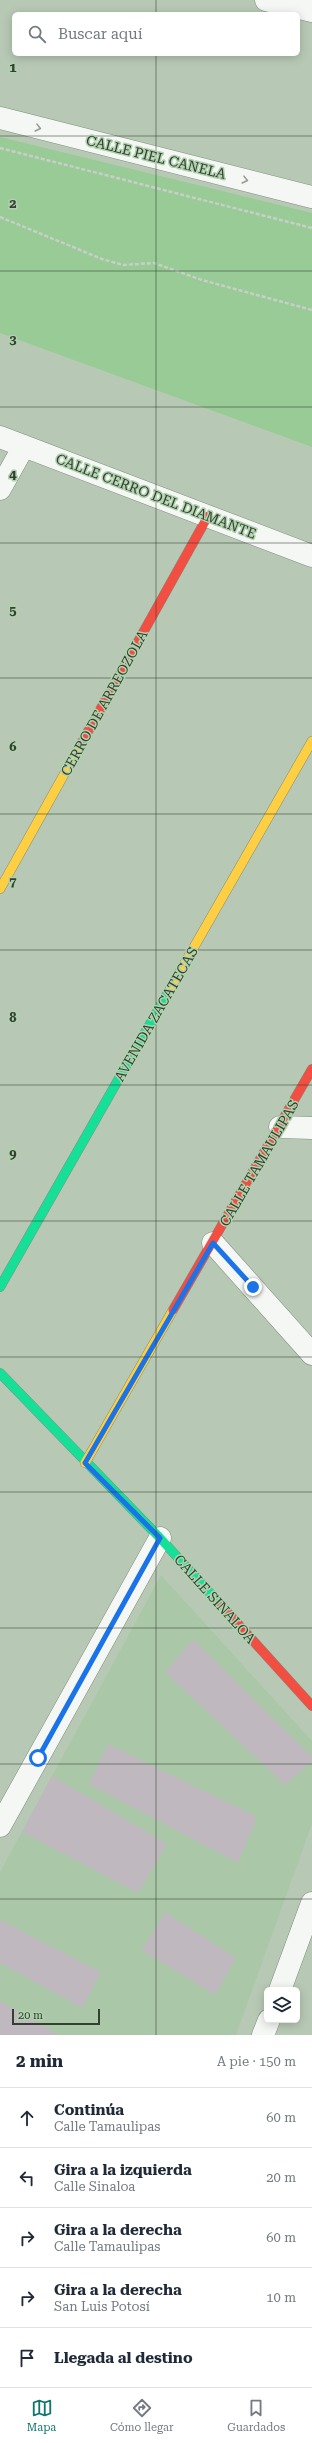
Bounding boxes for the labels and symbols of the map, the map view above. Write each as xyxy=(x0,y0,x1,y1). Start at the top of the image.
text: 1 xyxy=(9,60,17,75)
one-way arrow xyxy=(35,123,41,131)
street label: CALLE PIEL CANELA xyxy=(84,132,228,182)
one-way arrow xyxy=(242,175,249,183)
text: 2 xyxy=(9,196,17,211)
text: 3 xyxy=(9,332,17,347)
street label: CALLE CERRO DEL DIAMANTE xyxy=(54,450,258,542)
text: 4 xyxy=(9,467,17,482)
text: 5 xyxy=(9,603,17,618)
street label: CERRO DE ARREOZOLA xyxy=(57,627,151,779)
text: 6 xyxy=(9,739,17,754)
text: 7 xyxy=(9,874,17,889)
street label: AVENIDA ZACATECAS xyxy=(111,944,201,1084)
text: 8 xyxy=(9,1010,17,1025)
street label: CALLE TAMAULIPAS xyxy=(216,1097,302,1229)
text: 9 xyxy=(9,1146,17,1161)
route end xyxy=(244,1278,262,1296)
street label: CALLE SINALOA xyxy=(171,1551,259,1647)
route start xyxy=(29,1749,47,1767)
scale bar xyxy=(12,2007,100,2026)

